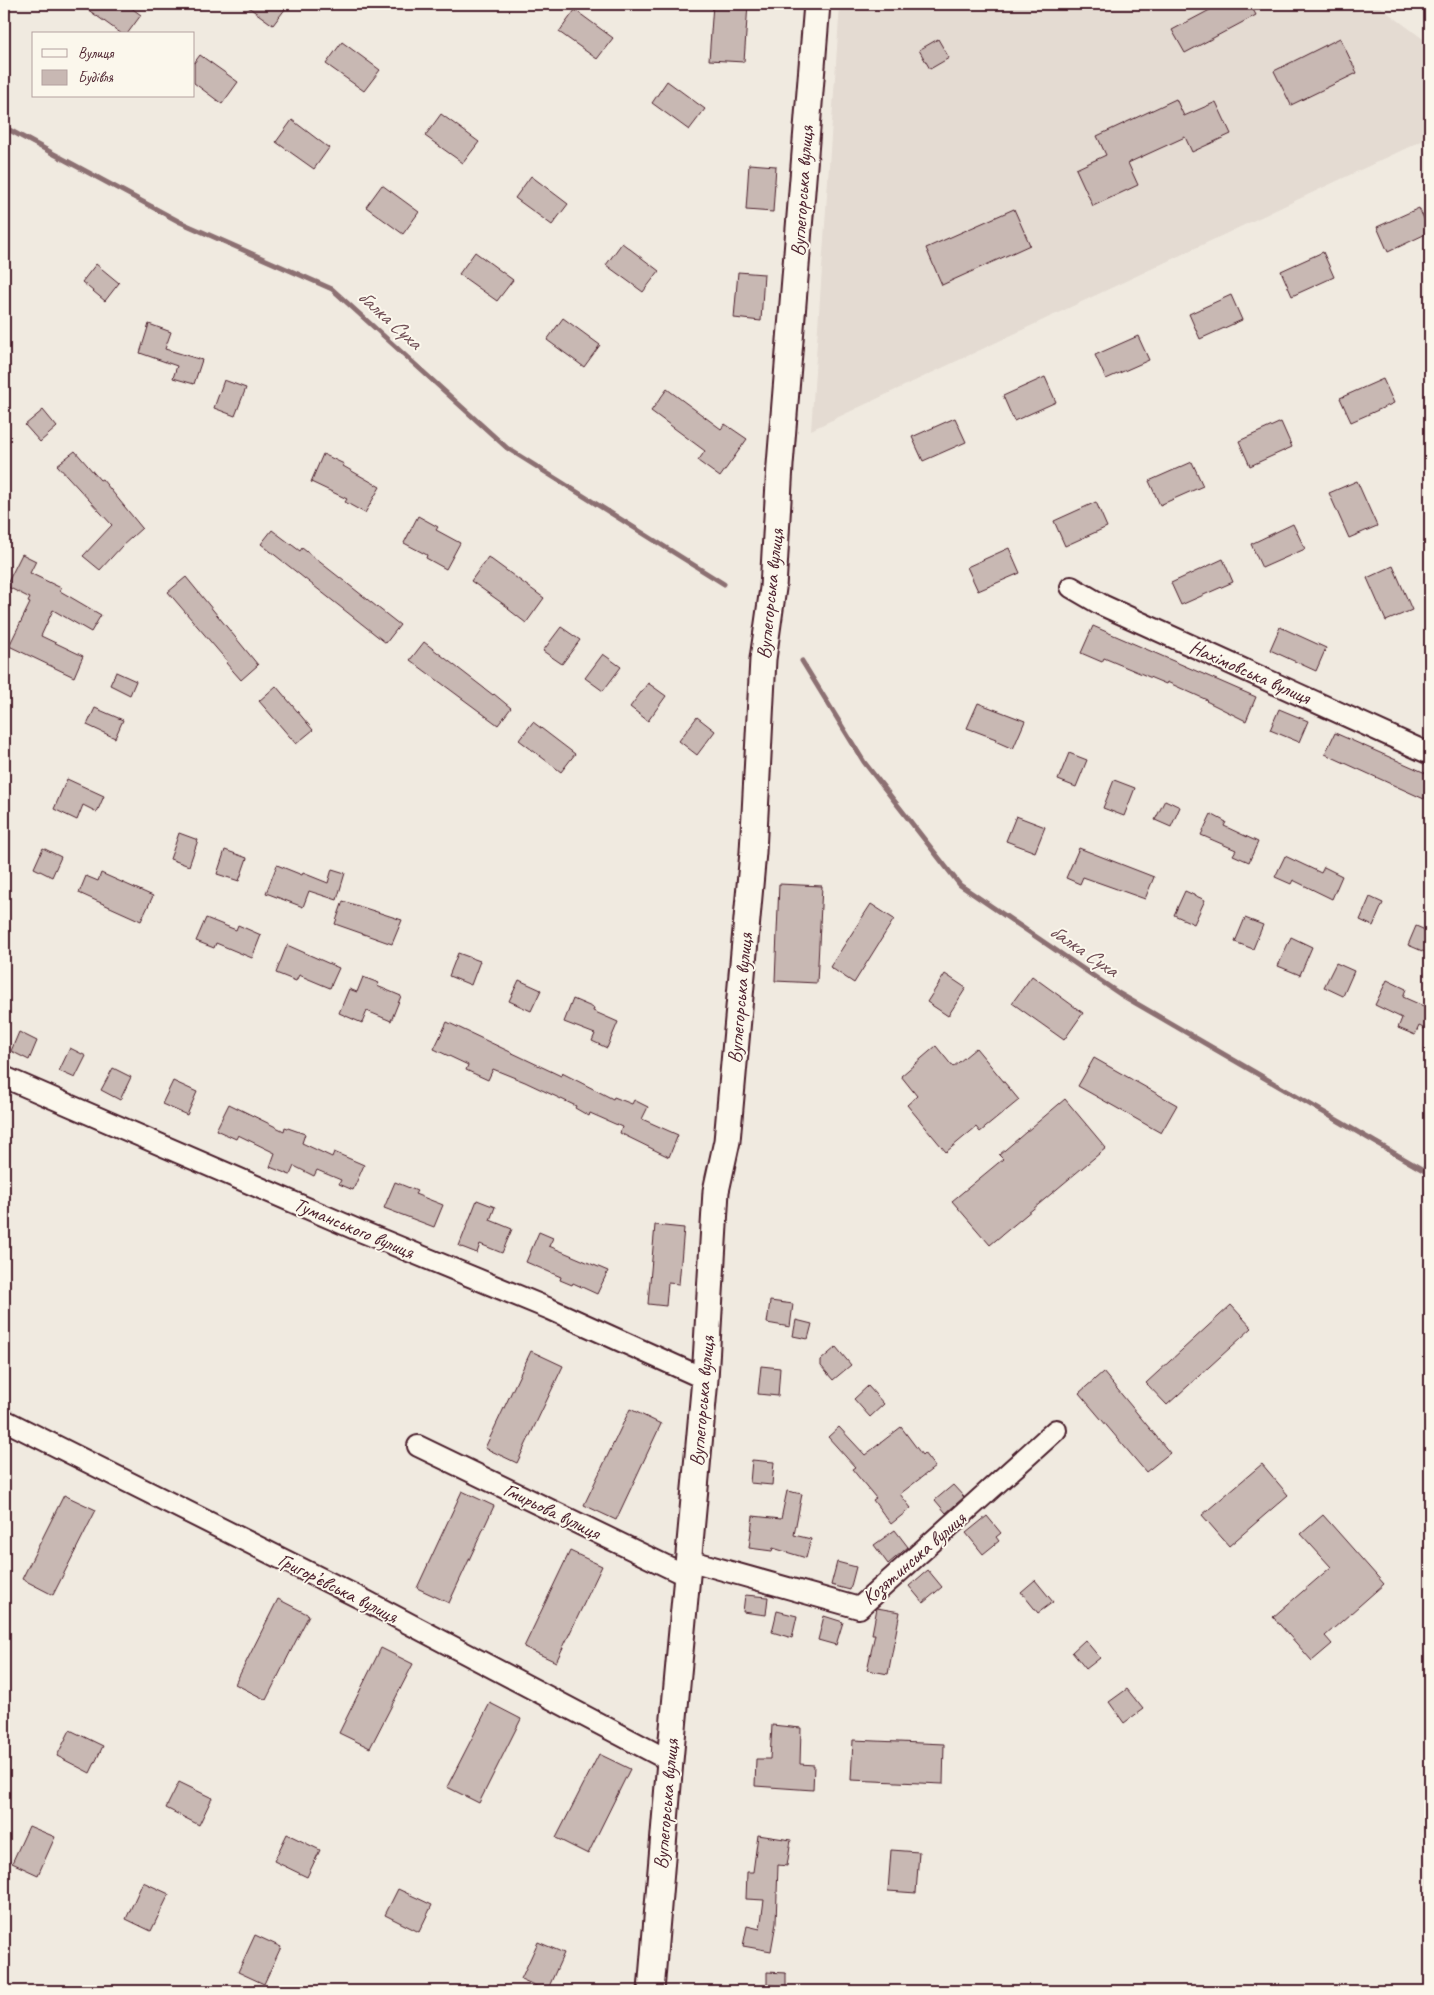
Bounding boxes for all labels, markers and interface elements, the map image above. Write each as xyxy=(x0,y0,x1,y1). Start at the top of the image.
legend xyxy=(32,32,195,98)
text: Вулиця xyxy=(78,44,115,63)
text: Будівля xyxy=(78,68,113,87)
street label: Вуглегорська вулиця xyxy=(785,124,819,257)
water label: балка Суха xyxy=(353,283,429,356)
street label: Вуглегорська вулиця xyxy=(751,527,789,660)
street label: Нахімовська вулиця xyxy=(1186,634,1316,710)
water label: балка Суха xyxy=(1045,918,1125,983)
street label: Вуглегорська вулиця xyxy=(722,931,758,1064)
street label: Туманського вулиця xyxy=(290,1192,418,1265)
street label: Вуглегорська вулиця xyxy=(684,1334,720,1467)
street label: Гмирьова вулиця xyxy=(499,1477,606,1546)
street label: Козятинська вулиця xyxy=(857,1506,972,1611)
street label: Григор’євська вулиця xyxy=(274,1547,403,1629)
street label: Вуглегорська вулиця xyxy=(648,1737,684,1870)

